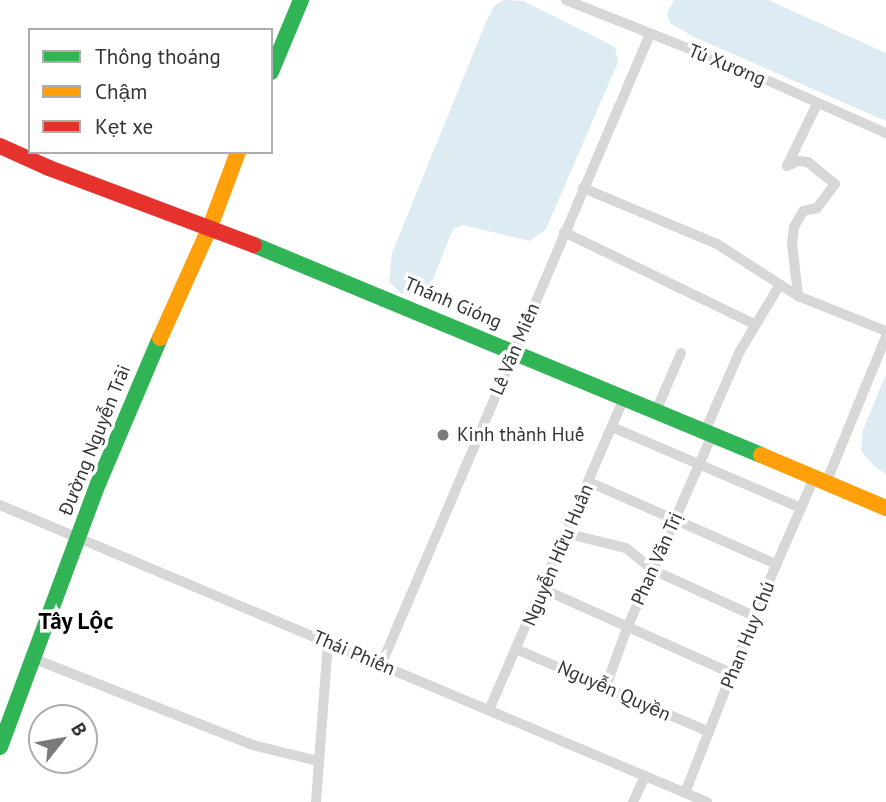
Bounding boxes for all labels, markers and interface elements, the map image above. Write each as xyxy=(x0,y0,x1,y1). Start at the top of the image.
legend xyxy=(28,28,273,154)
street label: Tú Xương xyxy=(685,39,769,91)
text: Thông thoáng xyxy=(95,43,221,70)
text: Chậm xyxy=(95,78,147,105)
text: Kẹt xe xyxy=(95,113,153,140)
street label: Thánh Gióng xyxy=(401,272,505,334)
street label: Lê Văn Miến xyxy=(485,299,545,399)
street label: Đường Nguyễn Trãi xyxy=(54,361,136,519)
place label: Kinh thành Huế xyxy=(457,424,584,446)
marker: Kinh thành Huế xyxy=(435,427,451,443)
street label: Nguyễn Hữu Huân xyxy=(518,481,598,629)
street label: Phan Văn Trị xyxy=(626,509,688,609)
street label: Phan Huy Chú xyxy=(716,578,780,692)
district label: Tây Lộc xyxy=(38,607,114,635)
street label: Thái Phiên xyxy=(310,626,398,680)
street label: Nguyễn Quyền xyxy=(554,656,674,726)
north arrow xyxy=(28,704,98,774)
text: B xyxy=(66,718,92,740)

